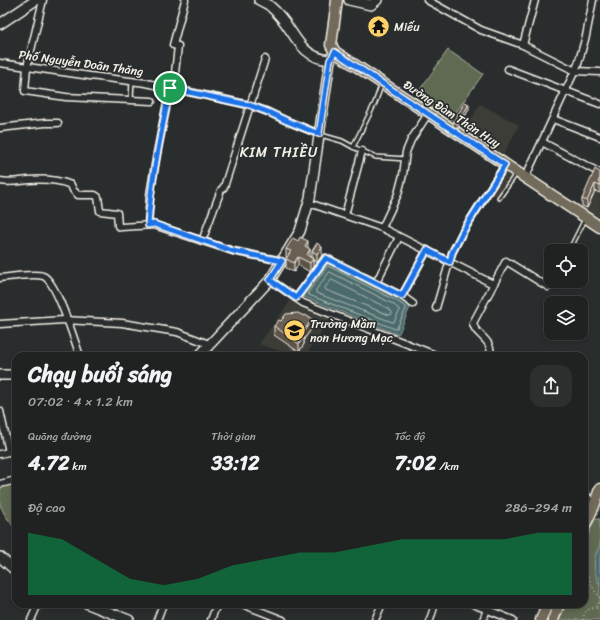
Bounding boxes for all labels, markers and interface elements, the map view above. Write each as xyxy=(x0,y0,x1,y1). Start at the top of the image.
temple icon: Miếu xyxy=(365,14,391,40)
place label: Miếu xyxy=(394,16,420,38)
street label: Phố Nguyễn Doãn Thăng xyxy=(17,43,145,83)
pin xyxy=(153,71,187,105)
street label: Đường Đàm Thận Huy xyxy=(399,74,506,154)
icon: arrive xyxy=(159,77,181,99)
district label: KIM THIỀU xyxy=(240,140,318,165)
map controls xyxy=(544,244,588,340)
button: locate xyxy=(544,244,588,288)
button: layers xyxy=(544,296,588,340)
place label: Trường Mầm non Hương Mạc xyxy=(310,313,393,349)
school or university icon: Trường Mầm non Hương Mạc xyxy=(282,318,308,344)
text: Chạy buổi sáng xyxy=(28,355,172,394)
button: share xyxy=(530,365,572,407)
text: 07:02 · 4 × 1.2 km xyxy=(28,390,133,413)
text: Quãng đường xyxy=(28,427,92,446)
text: Thời gian xyxy=(211,427,256,446)
text: Tốc độ xyxy=(395,427,425,446)
text: 4.72 xyxy=(28,446,70,481)
text: 33:12 xyxy=(211,446,259,481)
text: 7:02 xyxy=(395,446,436,481)
text: km xyxy=(70,457,87,476)
text: /km xyxy=(436,457,459,476)
text: Độ cao xyxy=(28,496,65,519)
text: 286–294 m xyxy=(505,496,572,519)

